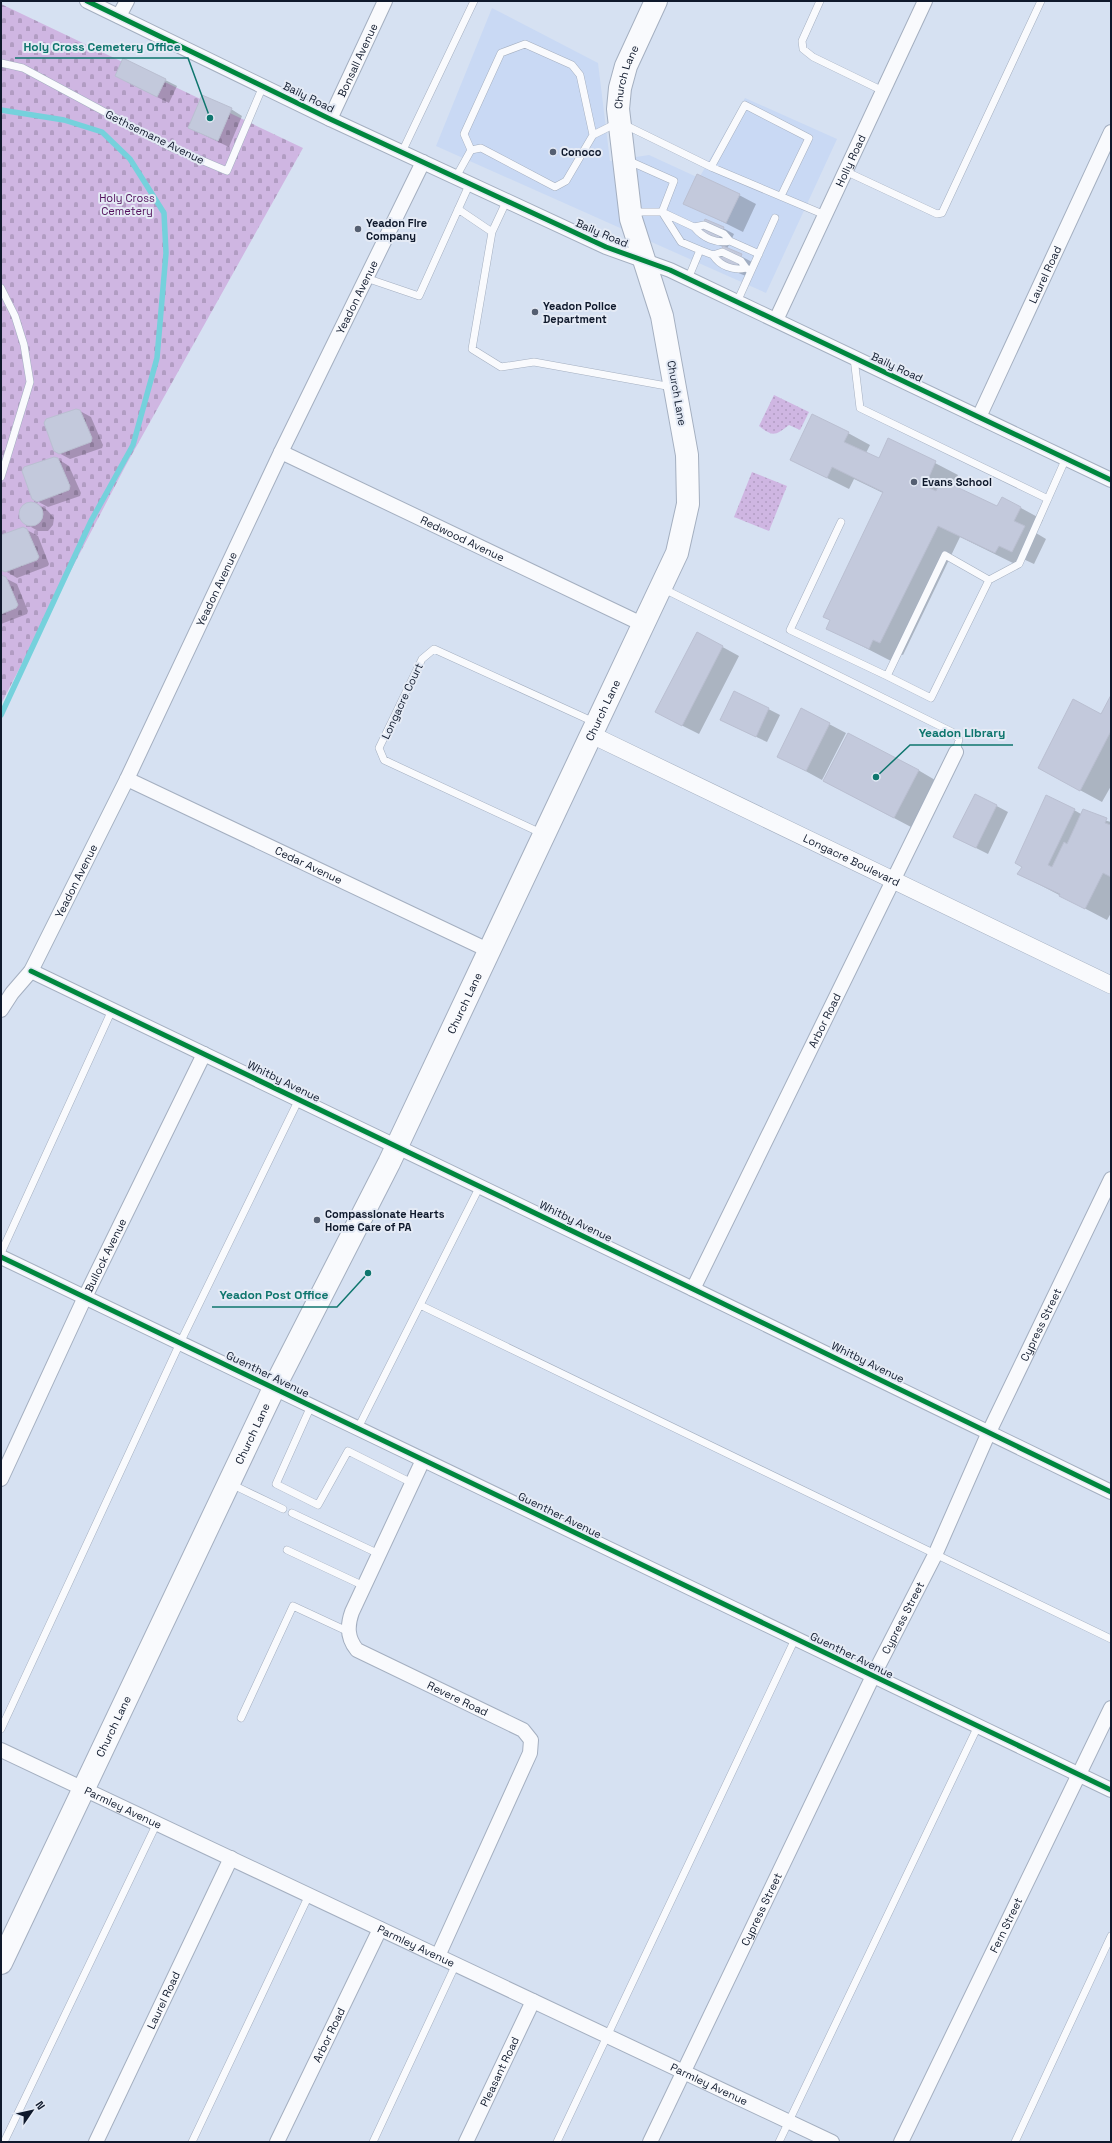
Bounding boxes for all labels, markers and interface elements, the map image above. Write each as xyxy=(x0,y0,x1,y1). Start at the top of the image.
street label: Bonsall Avenue xyxy=(334,21,381,99)
callout: Holy Cross Cemetery Office xyxy=(15,34,188,58)
text: Holy Cross Cemetery Office xyxy=(23,39,181,55)
street label: Church Lane xyxy=(611,43,642,110)
street label: Baily Road xyxy=(281,79,337,115)
street label: Gethsemane Avenue xyxy=(103,107,207,167)
street label: Holly Road xyxy=(832,132,869,189)
place label: Conoco xyxy=(561,145,602,159)
marker: Conoco xyxy=(548,147,558,157)
park label: Holy Cross Cemetery xyxy=(99,191,155,218)
place label: Yeadon Fire Company xyxy=(366,216,427,243)
street label: Baily Road xyxy=(574,216,630,250)
marker: Yeadon Fire Company xyxy=(353,224,363,234)
street label: Laurel Road xyxy=(1026,243,1064,306)
street label: Yeadon Avenue xyxy=(333,258,381,336)
place label: Yeadon Police Department xyxy=(543,299,617,326)
marker: Yeadon Police Department xyxy=(530,307,540,317)
street label: Baily Road xyxy=(869,349,925,385)
street label: Church Lane xyxy=(664,359,690,427)
place label: Evans School xyxy=(922,475,992,489)
marker: Evans School xyxy=(909,477,919,487)
street label: Redwood Avenue xyxy=(418,512,507,564)
street label: Yeadon Avenue xyxy=(193,550,240,628)
street label: Longacre Court xyxy=(378,661,426,741)
street label: Church Lane xyxy=(582,677,623,743)
callout: Yeadon Library xyxy=(910,721,1013,745)
text: Yeadon Library xyxy=(919,725,1005,741)
street label: Longacre Boulevard xyxy=(801,831,902,889)
street label: Yeadon Avenue xyxy=(52,842,100,920)
street label: Cedar Avenue xyxy=(273,843,344,887)
street label: Church Lane xyxy=(444,970,485,1036)
street label: Arbor Road xyxy=(805,991,844,1050)
street label: Whitby Avenue xyxy=(245,1057,323,1105)
street label: Whitby Avenue xyxy=(537,1197,615,1245)
place label: Compassionate Hearts Home Care of PA xyxy=(325,1207,445,1234)
marker: Compassionate Hearts Home Care of PA xyxy=(312,1215,322,1225)
street label: Bullock Avenue xyxy=(82,1216,129,1294)
callout: Yeadon Post Office xyxy=(212,1283,337,1307)
street label: Cypress Street xyxy=(1017,1286,1064,1364)
text: Yeadon Post Office xyxy=(220,1287,328,1303)
street label: Whitby Avenue xyxy=(829,1338,907,1386)
street label: Guenther Avenue xyxy=(224,1348,312,1400)
street label: Church Lane xyxy=(232,1401,273,1467)
street label: Guenther Avenue xyxy=(516,1489,604,1541)
street label: Cypress Street xyxy=(878,1579,927,1656)
street label: Guenther Avenue xyxy=(808,1629,896,1681)
street label: Revere Road xyxy=(425,1678,490,1719)
street label: Church Lane xyxy=(93,1693,134,1759)
street label: Parmley Avenue xyxy=(82,1783,164,1832)
street label: Cypress Street xyxy=(738,1870,785,1948)
street label: Fern Street xyxy=(987,1895,1025,1955)
street label: Parmley Avenue xyxy=(375,1922,457,1970)
street label: Laurel Road xyxy=(144,1969,183,2031)
street label: Arbor Road xyxy=(310,2005,348,2064)
street label: Pleasant Road xyxy=(477,2034,522,2109)
street label: Parmley Avenue xyxy=(668,2060,750,2108)
north arrow xyxy=(12,2091,52,2131)
text: N xyxy=(32,2098,48,2112)

